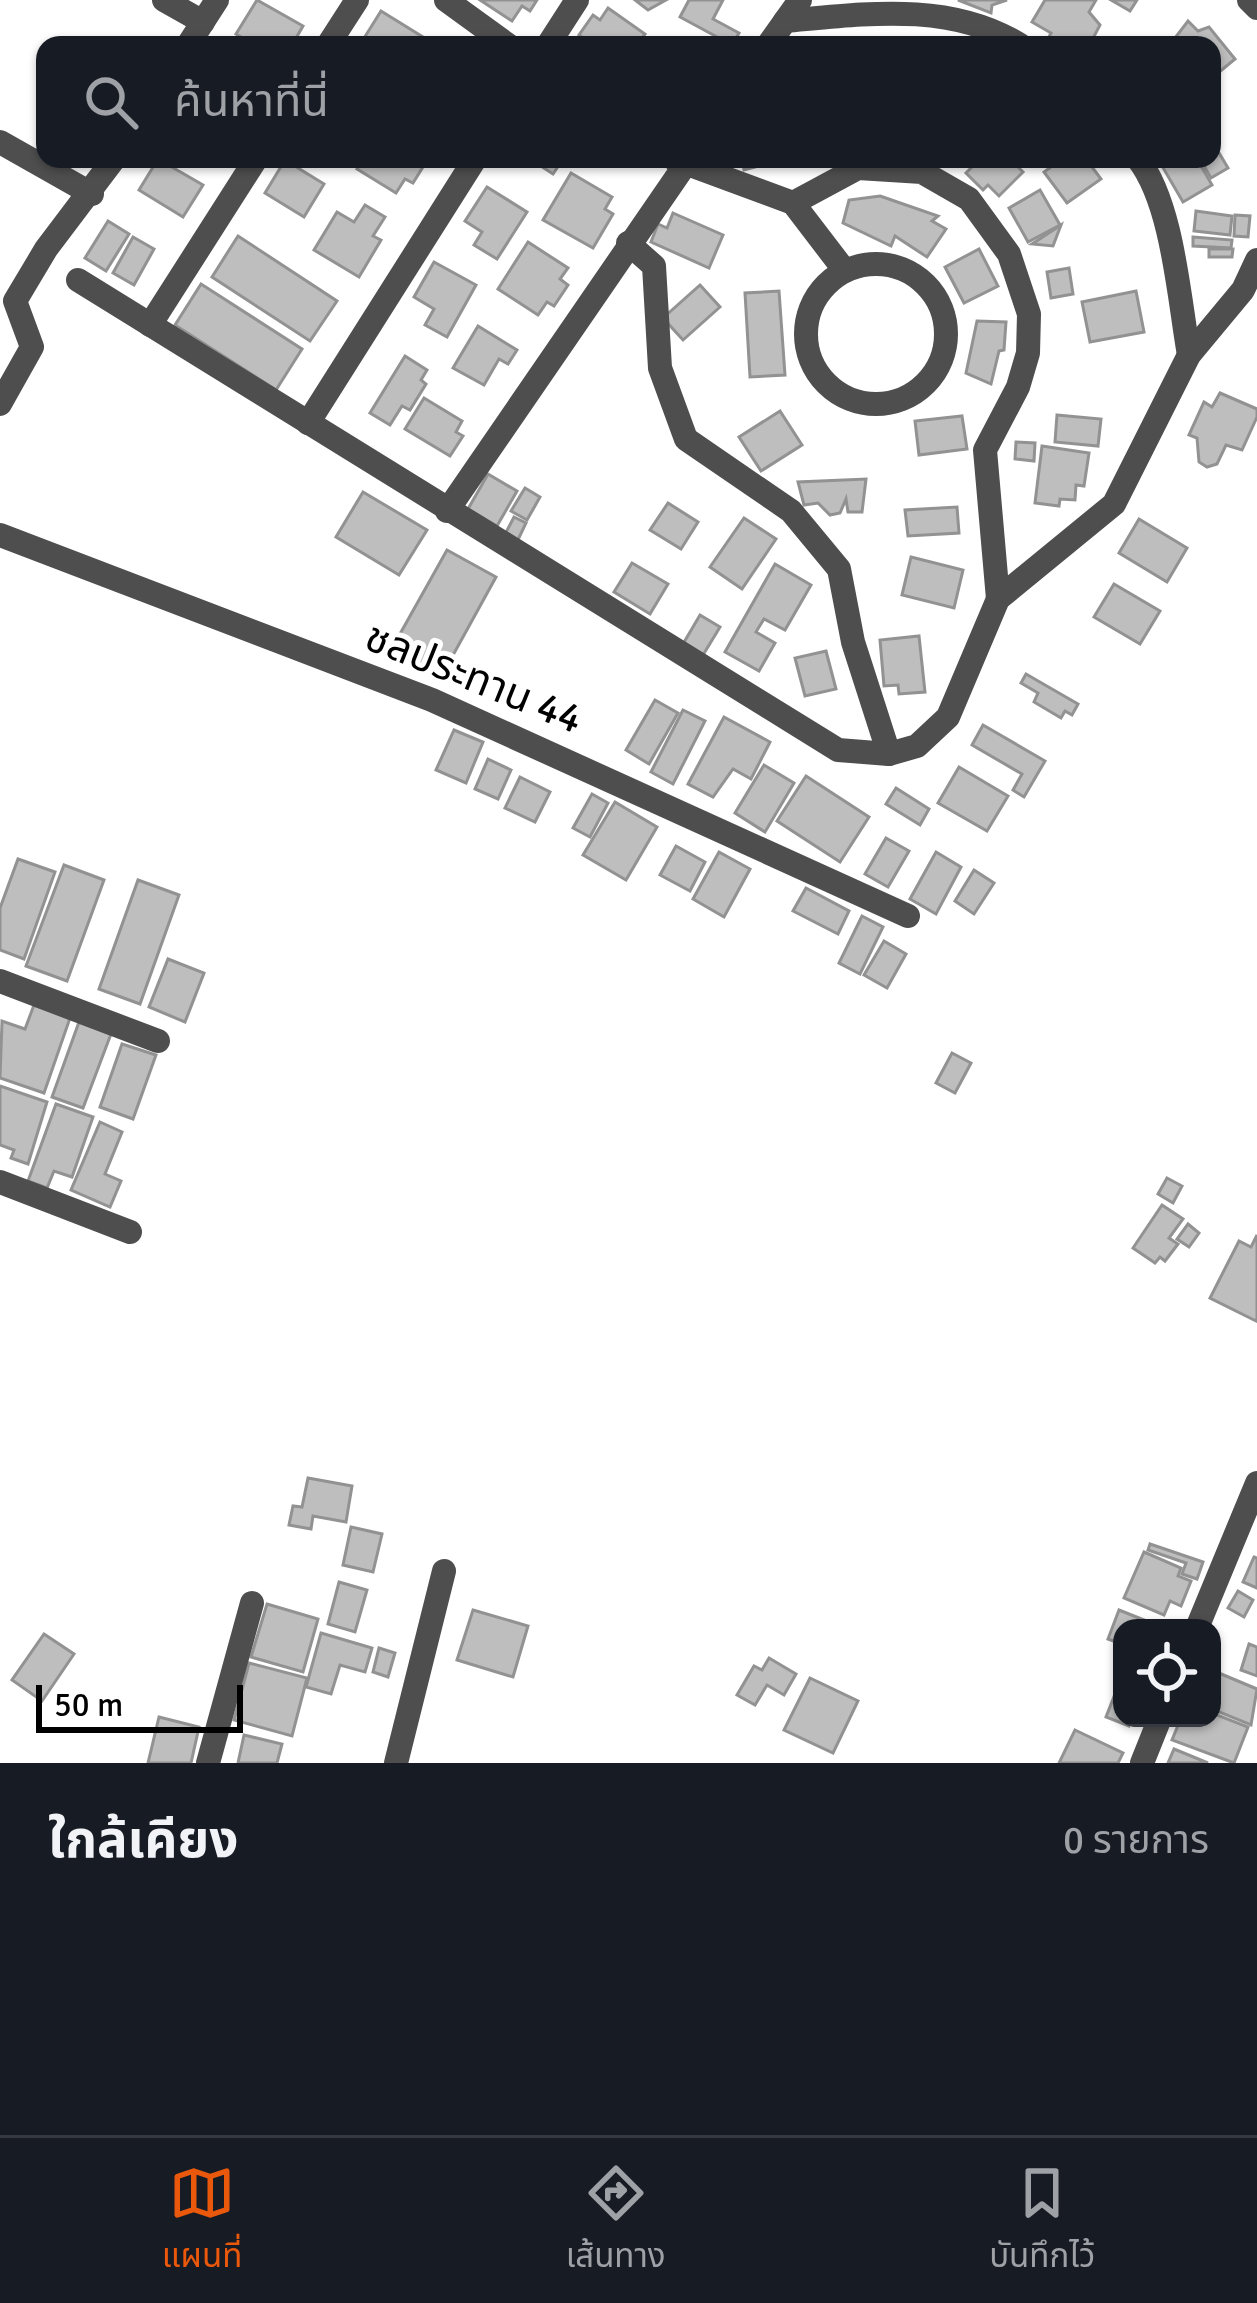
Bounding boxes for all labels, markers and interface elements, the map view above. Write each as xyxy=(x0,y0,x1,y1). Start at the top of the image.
search box xyxy=(36,36,1221,168)
icon: search xyxy=(78,69,144,135)
text: ค้นหาที่นี่ xyxy=(174,74,329,129)
street label: ชลประทาน 44 xyxy=(358,611,590,745)
map controls xyxy=(1113,1619,1221,1727)
button: locate xyxy=(1113,1619,1221,1727)
scale bar xyxy=(36,1679,243,1732)
text: 50 m xyxy=(54,1685,123,1726)
text: ใกล้เคียง xyxy=(48,1809,238,1872)
text: 0 รายการ xyxy=(1063,1816,1209,1864)
tab: แผนที่ xyxy=(162,2160,242,2282)
tab: เส้นทาง xyxy=(566,2160,666,2282)
tab: บันทึกไว้ xyxy=(989,2160,1095,2282)

